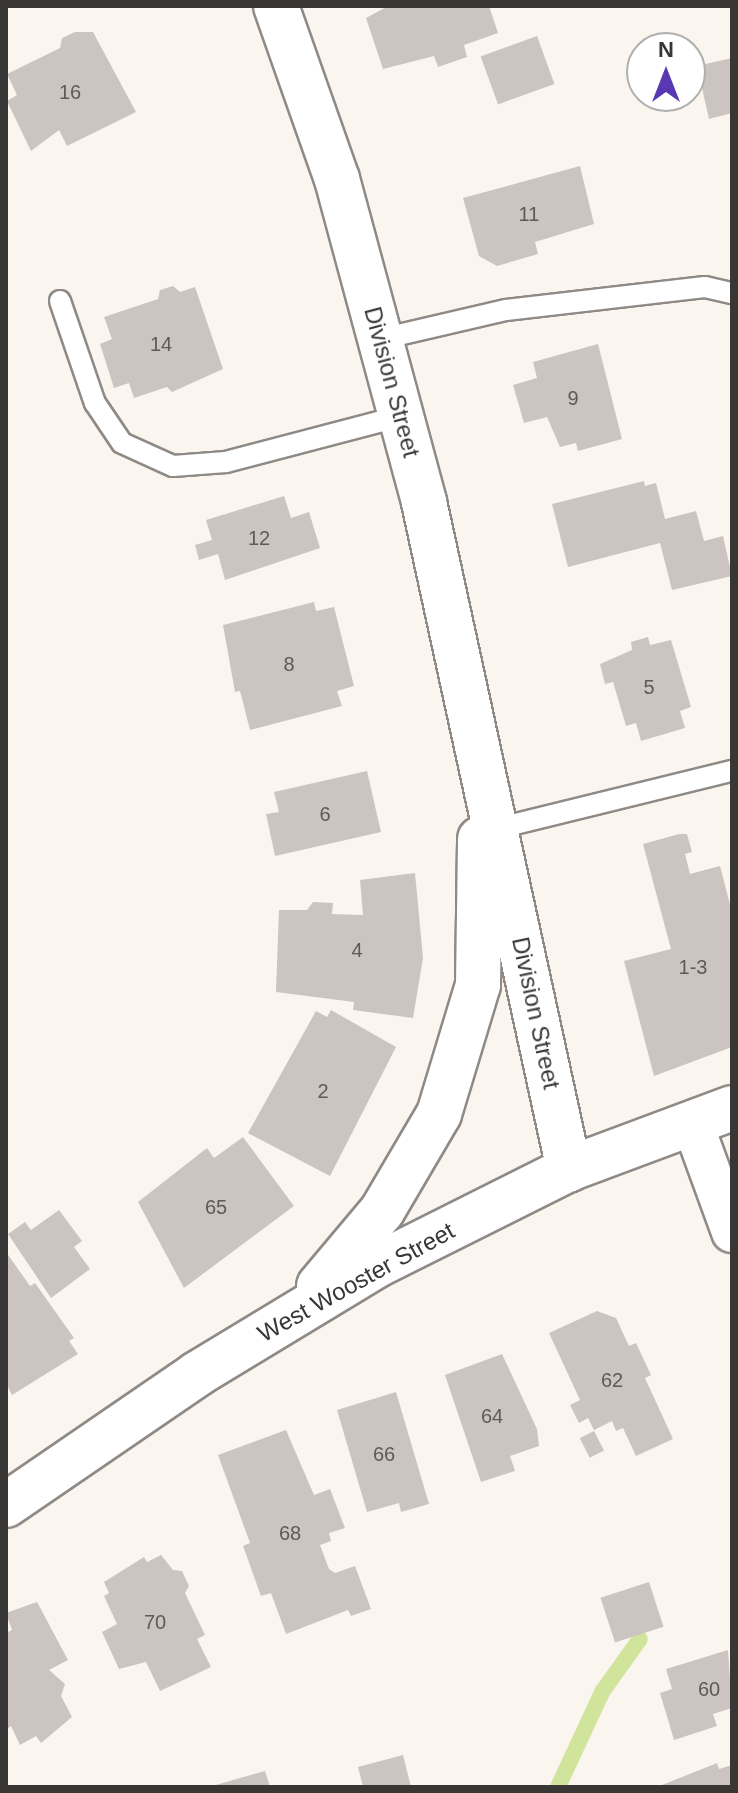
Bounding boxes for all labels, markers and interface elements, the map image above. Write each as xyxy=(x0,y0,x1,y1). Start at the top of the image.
north arrow xyxy=(626,32,706,112)
text: N xyxy=(658,37,674,62)
house number: 16 xyxy=(59,80,81,104)
house number: 11 xyxy=(519,202,539,226)
street label: Division Street xyxy=(358,304,426,460)
house number: 14 xyxy=(150,332,172,356)
house number: 9 xyxy=(567,386,579,410)
house number: 12 xyxy=(248,526,270,550)
house number: 8 xyxy=(283,652,295,676)
house number: 5 xyxy=(643,675,655,699)
house number: 6 xyxy=(319,802,331,826)
street label: Division Street xyxy=(506,934,566,1092)
house number: 4 xyxy=(351,938,363,962)
house number: 1-3 xyxy=(679,955,707,979)
house number: 2 xyxy=(317,1079,329,1103)
house number: 65 xyxy=(205,1195,227,1219)
street label: West Wooster Street xyxy=(253,1216,459,1348)
house number: 62 xyxy=(601,1368,623,1392)
house number: 64 xyxy=(481,1404,503,1428)
house number: 66 xyxy=(373,1442,395,1466)
house number: 68 xyxy=(279,1521,301,1545)
house number: 70 xyxy=(144,1610,166,1634)
house number: 60 xyxy=(698,1677,720,1701)

